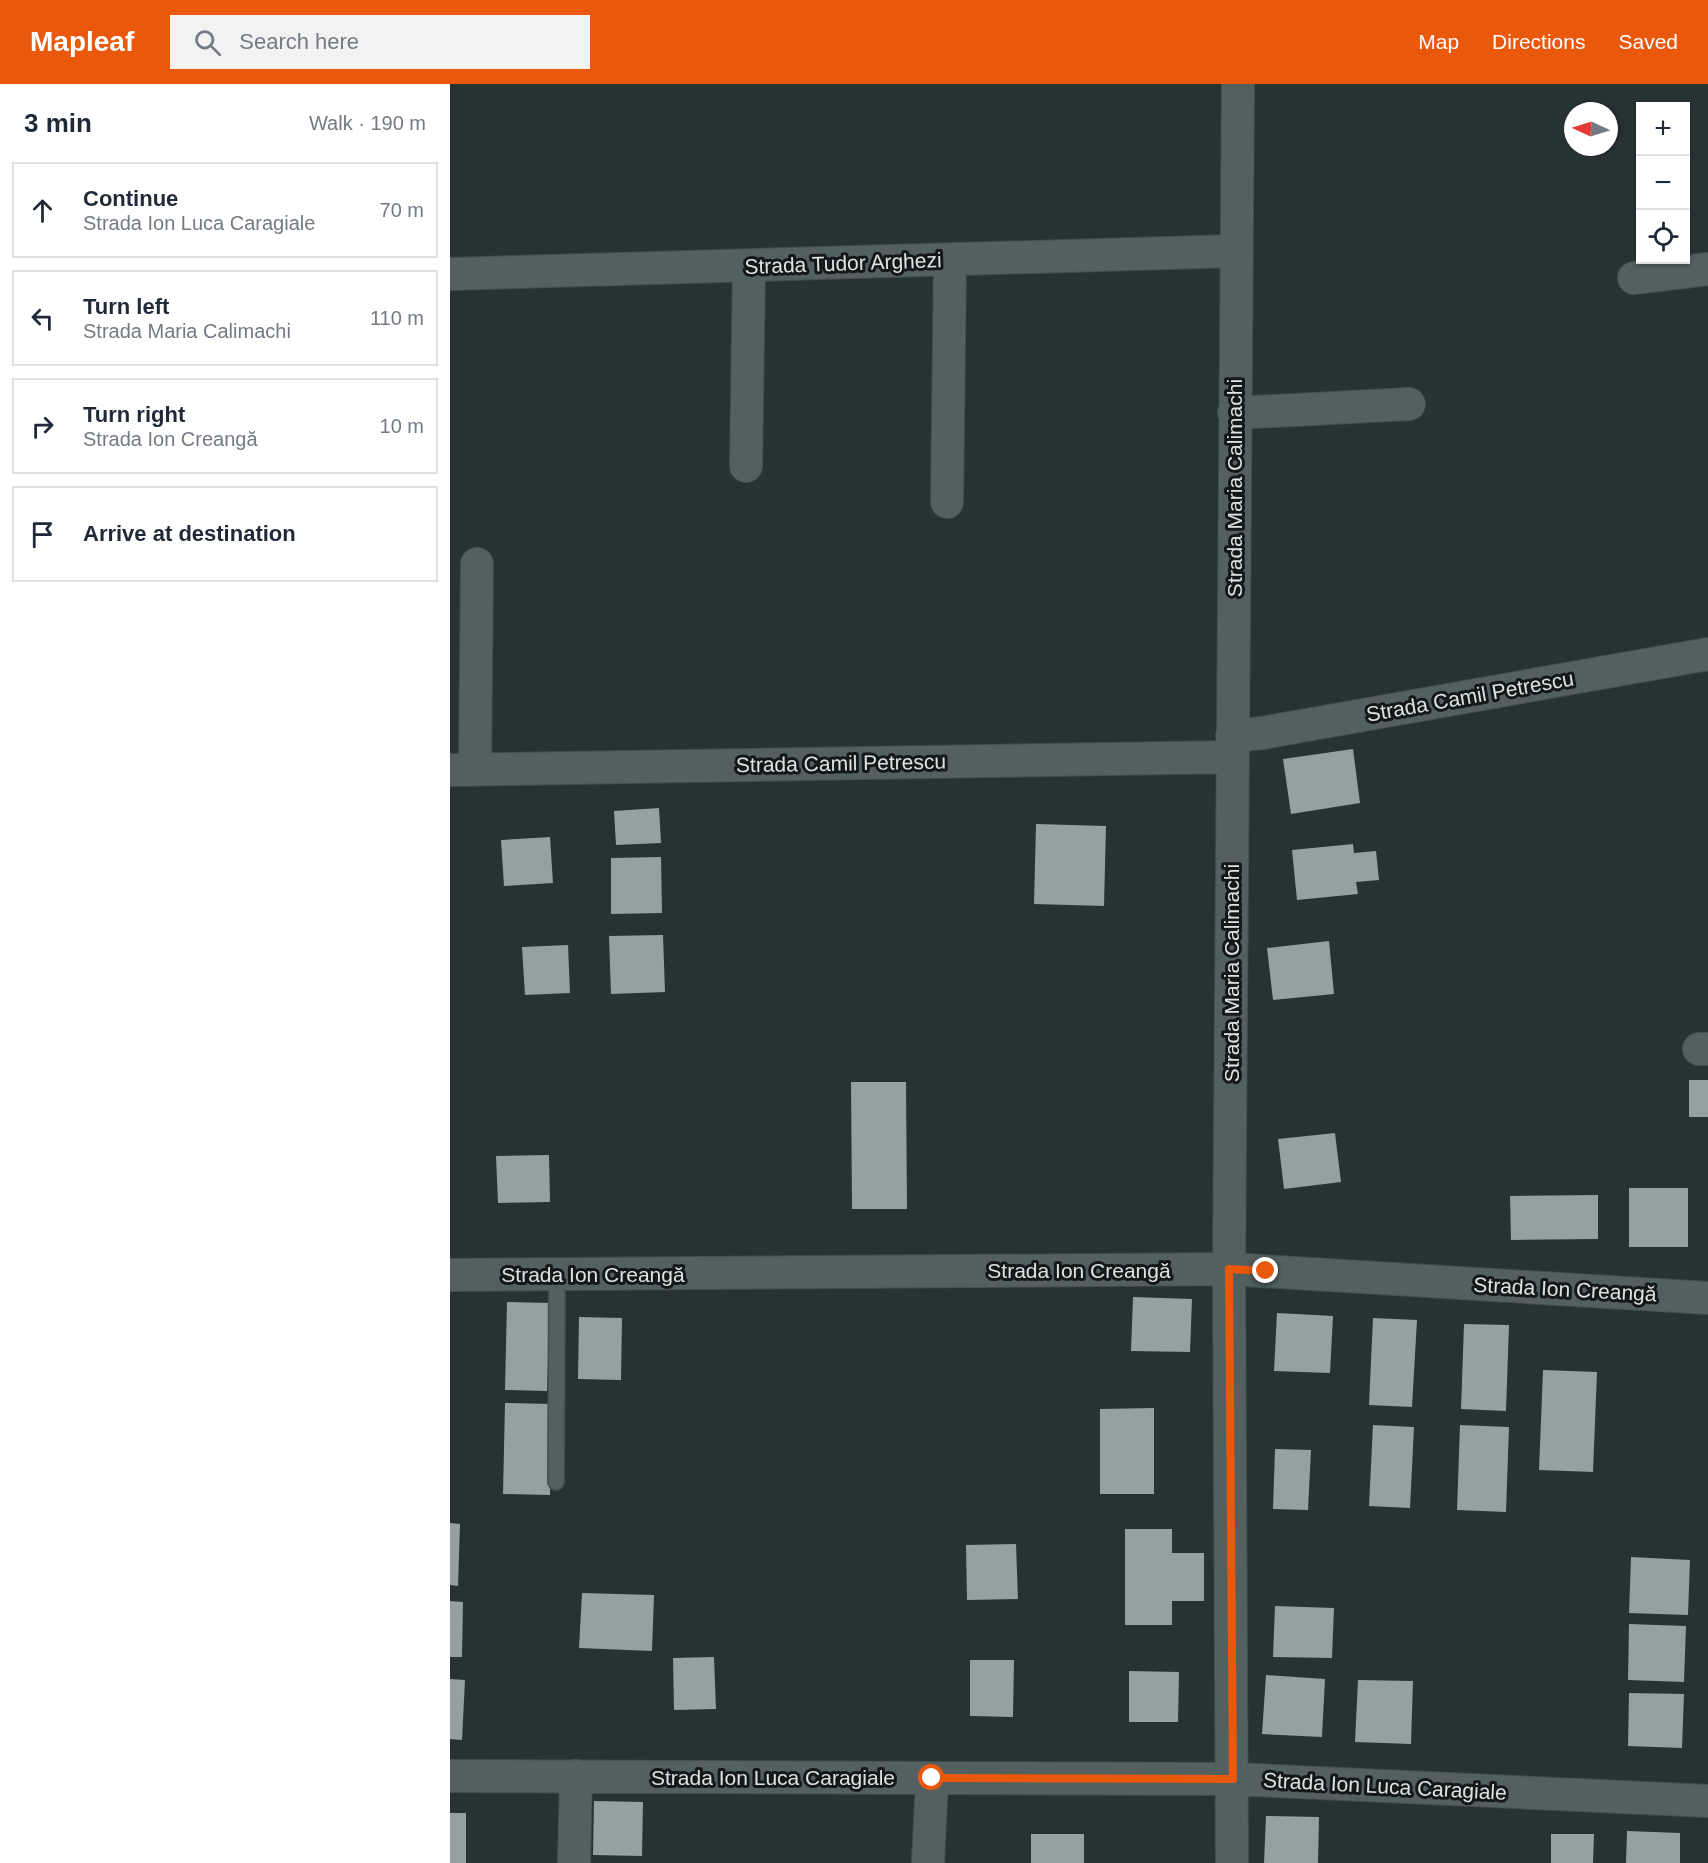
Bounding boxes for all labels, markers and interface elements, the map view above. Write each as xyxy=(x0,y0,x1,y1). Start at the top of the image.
search box xyxy=(170,15,590,69)
text: Mapleaf xyxy=(30,26,134,57)
icon: search xyxy=(191,26,224,59)
text: Search here xyxy=(239,29,359,54)
text: Map xyxy=(1418,30,1459,53)
text: Directions xyxy=(1492,30,1585,53)
text: Saved xyxy=(1618,30,1678,53)
north arrow xyxy=(1564,102,1618,156)
map controls xyxy=(1636,102,1690,264)
button: + xyxy=(1636,102,1690,156)
text: 3 min xyxy=(24,108,92,138)
text: Walk · 190 m xyxy=(309,112,426,134)
button: − xyxy=(1636,156,1690,210)
text: Continue xyxy=(83,186,178,211)
icon: ahead xyxy=(26,194,59,227)
text: 70 m xyxy=(380,199,424,221)
button: locate xyxy=(1636,210,1690,264)
text: Strada Ion Luca Caragiale xyxy=(83,212,315,234)
street label: Strada Tudor Arghezi xyxy=(744,248,942,278)
text: Turn left xyxy=(83,294,169,319)
icon: left xyxy=(26,302,59,335)
text: 110 m xyxy=(370,307,424,329)
text: Strada Maria Calimachi xyxy=(83,320,291,342)
street label: Strada Maria Calimachi xyxy=(1223,379,1246,597)
text: Turn right xyxy=(83,402,185,427)
icon: right xyxy=(26,410,59,443)
text: 10 m xyxy=(380,415,424,437)
text: Strada Ion Creangă xyxy=(83,428,258,450)
icon: arrive xyxy=(26,518,59,551)
text: Arrive at destination xyxy=(83,521,296,546)
street label: Strada Camil Petrescu xyxy=(1365,666,1575,726)
street label: Strada Camil Petrescu xyxy=(736,750,946,776)
street label: Strada Maria Calimachi xyxy=(1220,864,1243,1082)
route end xyxy=(1252,1257,1278,1283)
street label: Strada Ion Creangă xyxy=(987,1259,1171,1282)
street label: Strada Ion Creangă xyxy=(501,1263,685,1286)
street label: Strada Ion Creangă xyxy=(1473,1273,1657,1305)
route start xyxy=(918,1764,944,1790)
street label: Strada Ion Luca Caragiale xyxy=(651,1766,895,1789)
street label: Strada Ion Luca Caragiale xyxy=(1263,1768,1507,1804)

